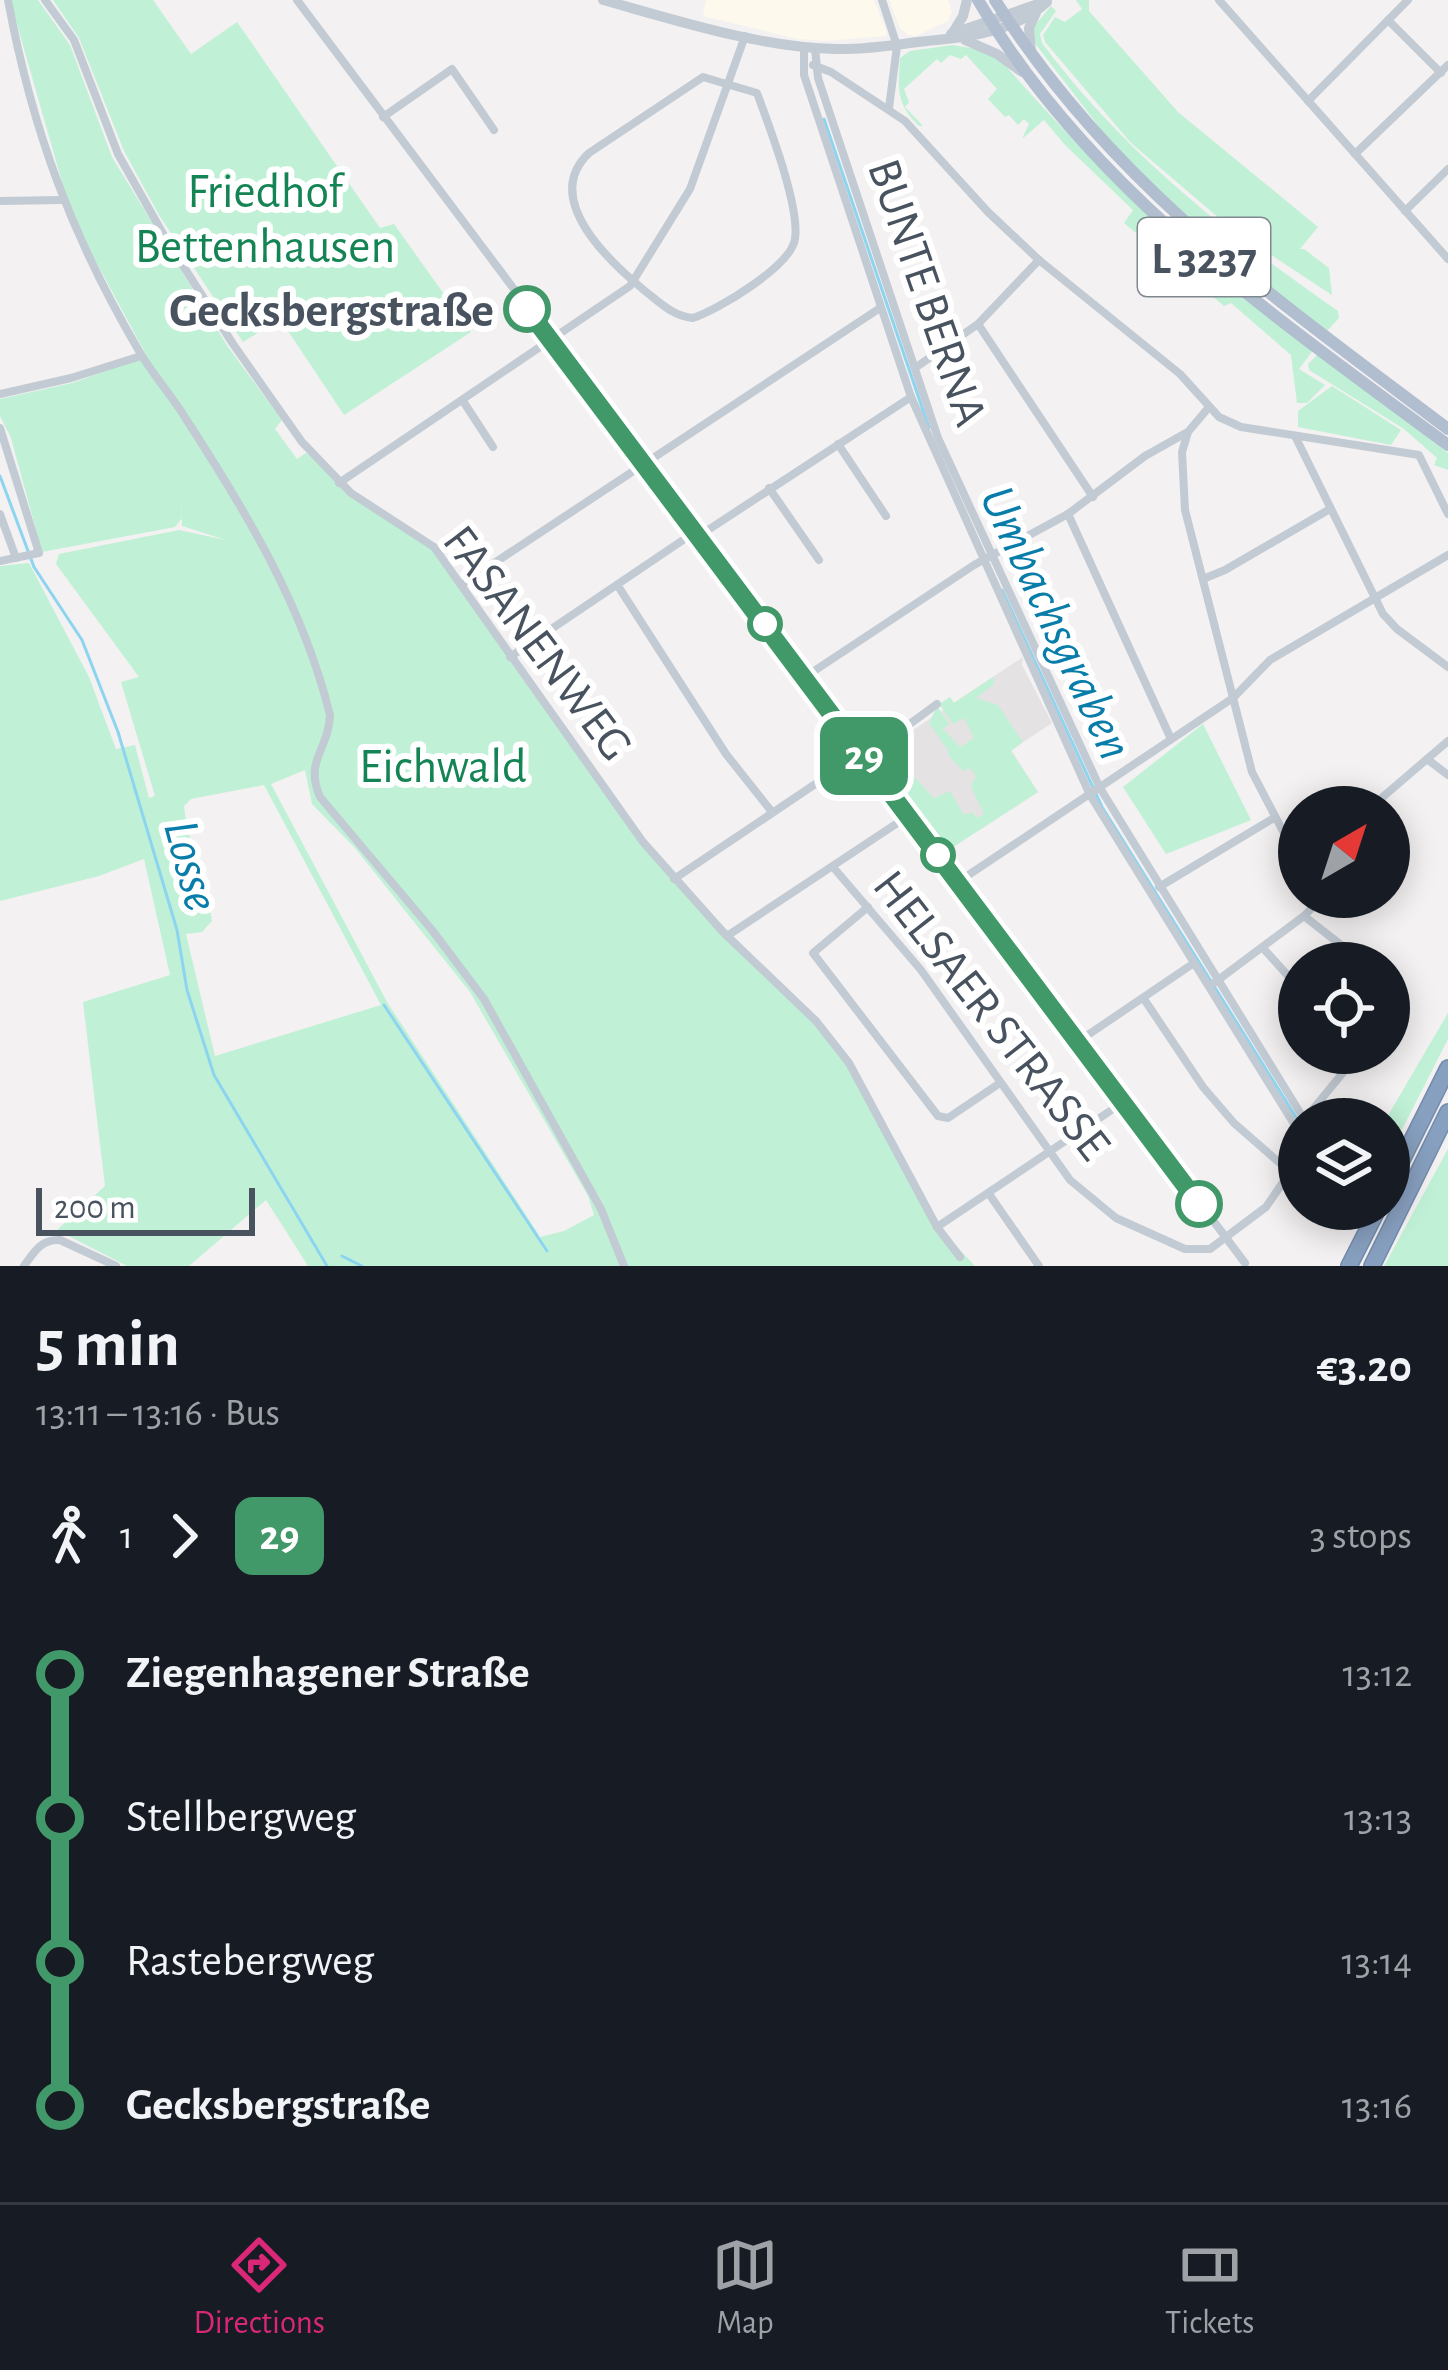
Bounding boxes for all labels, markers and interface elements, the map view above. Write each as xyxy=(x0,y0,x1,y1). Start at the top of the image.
street label: BUNTE BERNA xyxy=(858,153,994,432)
park label: Friedhof Bettenhausen xyxy=(135,169,395,272)
road number: L 3237 xyxy=(1138,218,1270,296)
marker: Gecksbergstraße xyxy=(505,287,549,331)
place label: Gecksbergstraße xyxy=(169,288,494,336)
water label: Umbachsgraben xyxy=(970,479,1141,768)
street label: FASANENWEG xyxy=(433,518,640,770)
unlabelled marker xyxy=(749,608,781,640)
line badge: 29 xyxy=(810,717,918,795)
text: 29 xyxy=(844,735,884,777)
park label: Eichwald xyxy=(359,744,527,792)
north arrow xyxy=(1278,786,1410,918)
map controls xyxy=(1278,786,1410,1230)
water label: Losse xyxy=(154,814,227,917)
unlabelled marker xyxy=(922,839,954,871)
street label: HELSAER STRASSE xyxy=(863,862,1118,1169)
button: locate xyxy=(1278,942,1410,1074)
button: layers xyxy=(1278,1098,1410,1230)
scale bar xyxy=(36,1182,255,1235)
unlabelled marker xyxy=(1177,1182,1221,1226)
text: 200 m xyxy=(54,1192,136,1225)
text: 5 min xyxy=(36,1312,180,1378)
text: €3.20 xyxy=(1317,1345,1412,1390)
text: 13:11 – 13:16 · Bus xyxy=(36,1394,280,1433)
icon: walk xyxy=(36,1503,102,1569)
icon: forward xyxy=(151,1503,217,1569)
text: 29 xyxy=(259,1515,300,1557)
text: 1 xyxy=(120,1517,133,1556)
text: 3 stops xyxy=(1310,1517,1412,1556)
text: Ziegenhagener Straße xyxy=(126,1651,530,1696)
text: 13:12 xyxy=(1342,1655,1412,1694)
text: Stellbergweg xyxy=(126,1795,356,1840)
text: 13:13 xyxy=(1344,1799,1412,1838)
text: Rastebergweg xyxy=(126,1939,374,1984)
text: 13:14 xyxy=(1341,1943,1412,1982)
text: Gecksbergstraße xyxy=(126,2083,430,2128)
text: 13:16 xyxy=(1342,2087,1412,2126)
tab: Directions xyxy=(194,2232,325,2344)
tab: Map xyxy=(712,2232,778,2344)
tab: Tickets xyxy=(1165,2232,1254,2344)

